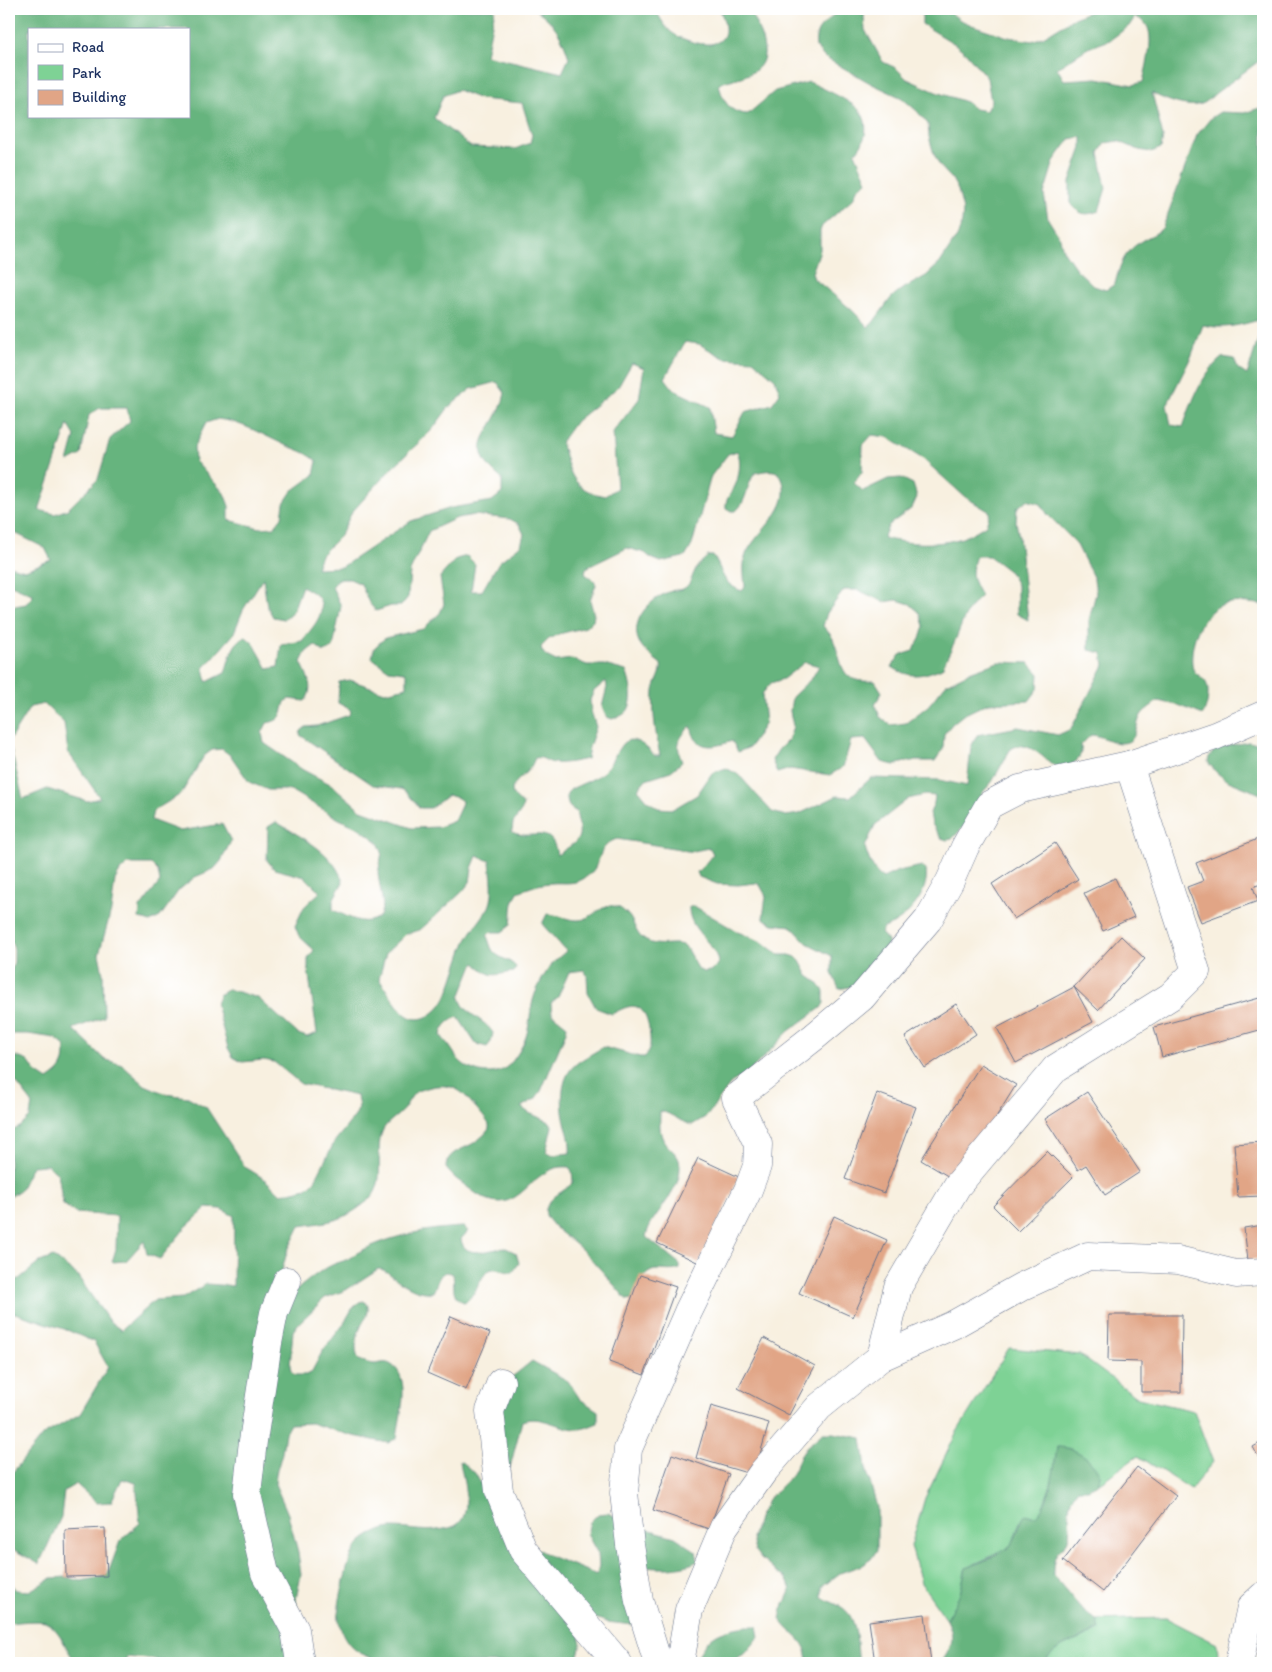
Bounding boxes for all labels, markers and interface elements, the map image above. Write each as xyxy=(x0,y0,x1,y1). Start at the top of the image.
legend xyxy=(28,28,190,118)
text: Road xyxy=(72,38,105,56)
text: Park xyxy=(72,64,102,82)
text: Building xyxy=(72,88,126,106)

